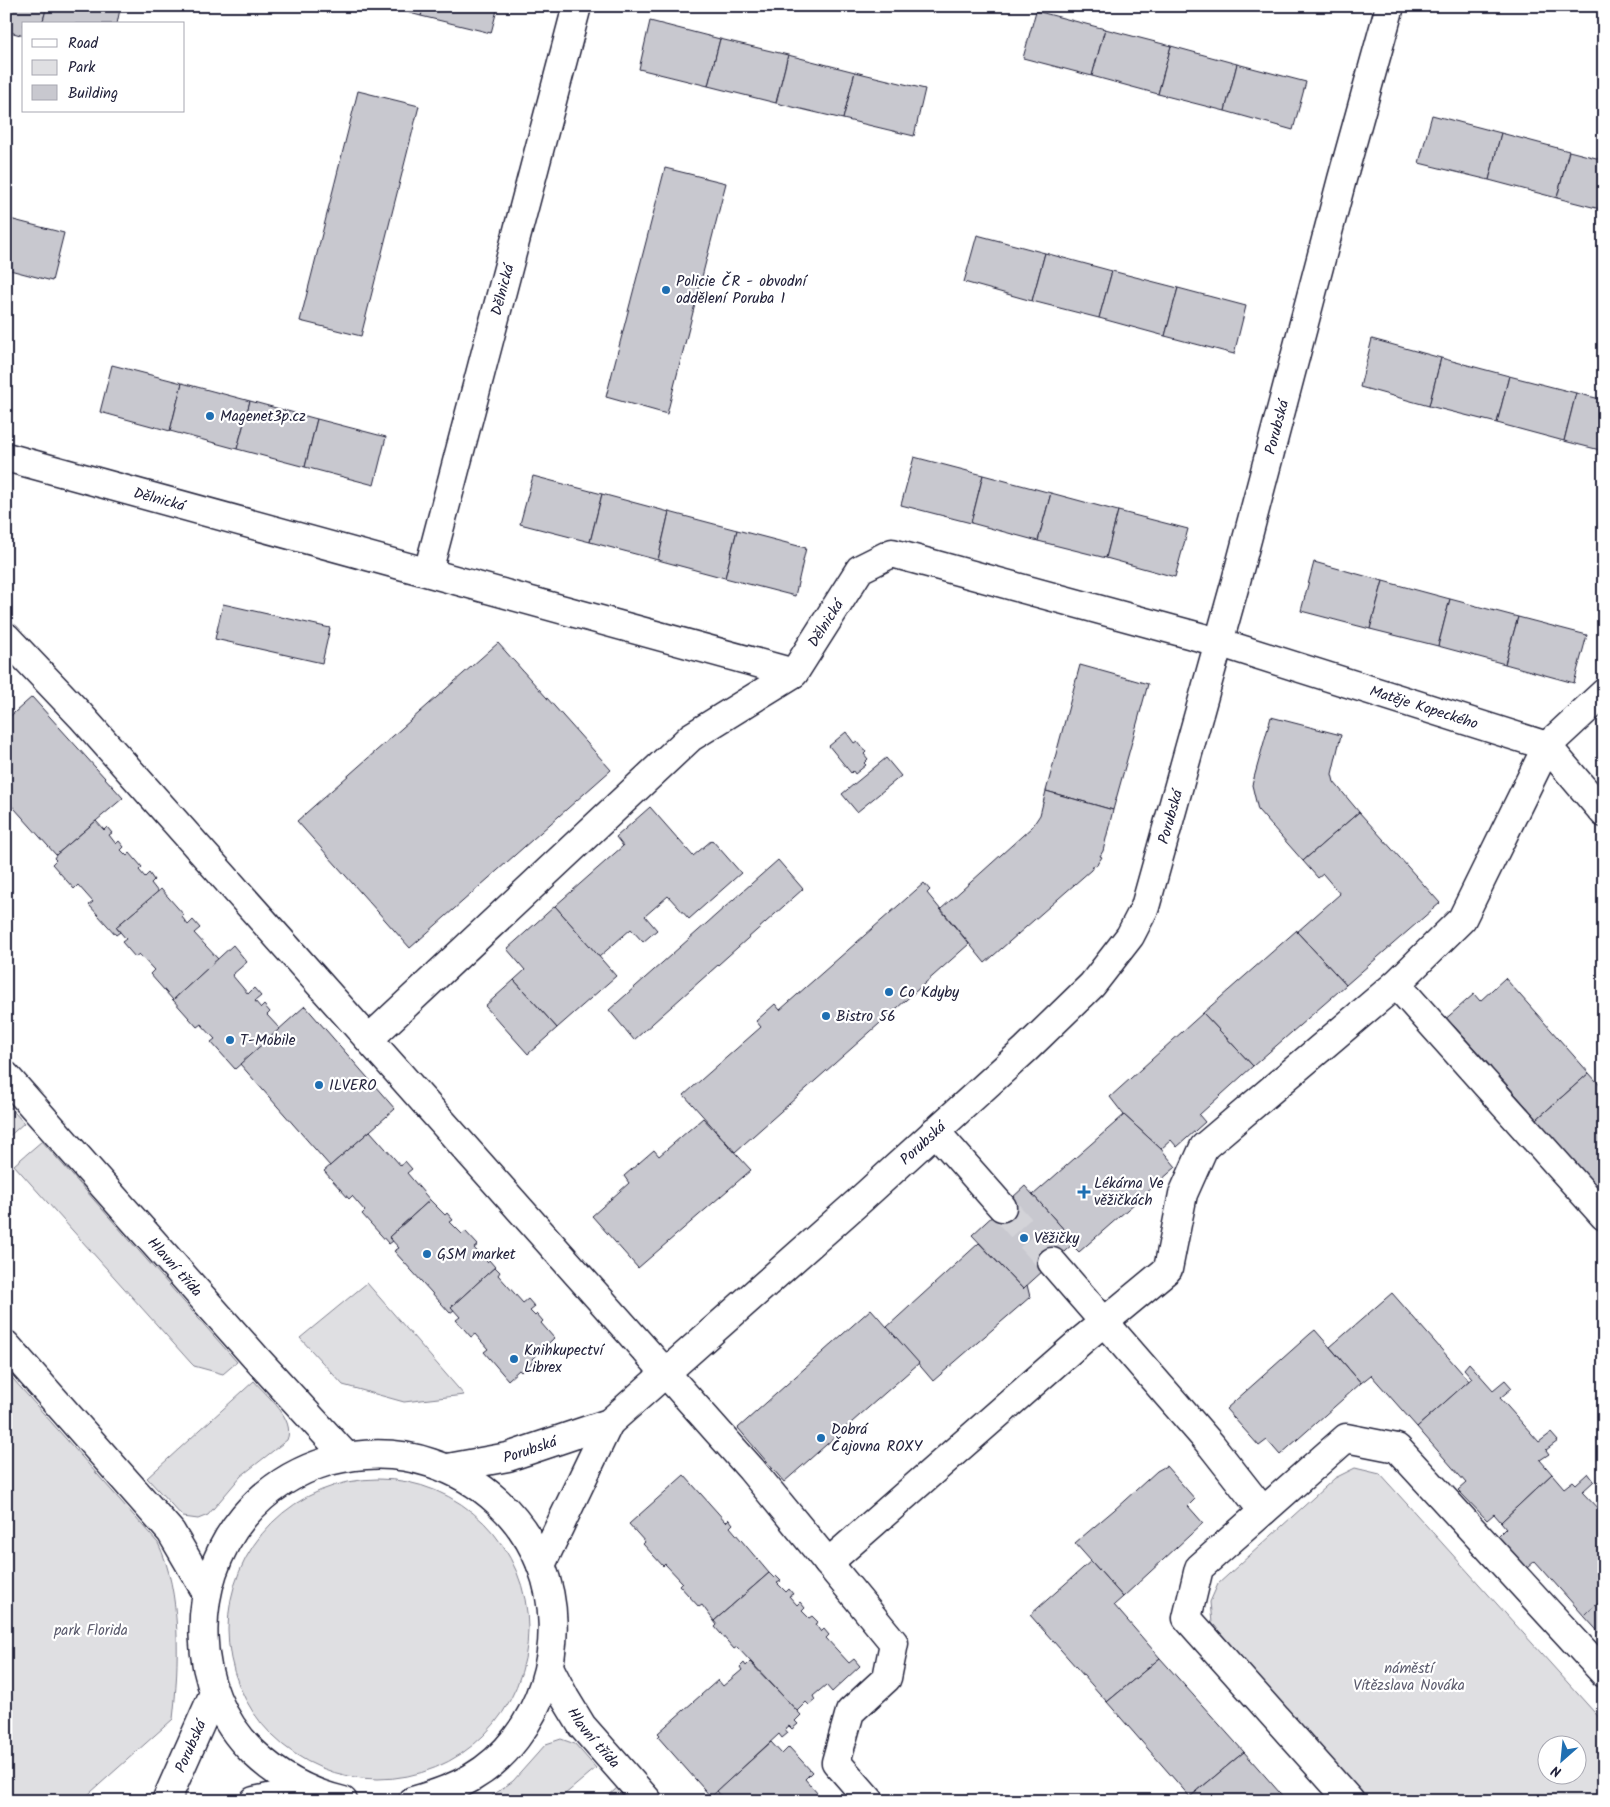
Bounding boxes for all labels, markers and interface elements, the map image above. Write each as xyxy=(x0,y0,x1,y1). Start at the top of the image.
legend xyxy=(22,22,185,112)
text: Road xyxy=(68,32,99,56)
text: Park xyxy=(68,56,96,80)
text: Building xyxy=(68,82,118,106)
street label: Dělnická xyxy=(485,260,522,318)
place label: Policie ČR - obvodní oddělení Poruba 1 xyxy=(676,270,809,311)
marker: Policie ČR - obvodní oddělení Poruba 1 xyxy=(660,284,672,296)
street label: Porubská xyxy=(1259,396,1297,457)
place label: Magenet3p.cz xyxy=(220,405,306,429)
marker: Magenet3p.cz xyxy=(204,410,216,422)
street label: Dělnická xyxy=(131,482,189,519)
street label: Dělnická xyxy=(802,594,852,652)
street label: Matěje Kopeckého xyxy=(1366,680,1481,737)
street label: Porubská xyxy=(1152,785,1191,847)
place label: Co Kdyby xyxy=(899,981,960,1005)
marker: Co Kdyby xyxy=(883,986,895,998)
place label: Bistro 56 xyxy=(836,1005,896,1029)
marker: Bistro 56 xyxy=(820,1010,832,1022)
place label: T-Mobile xyxy=(240,1029,296,1053)
marker: T-Mobile xyxy=(224,1034,236,1046)
place label: ILVERO xyxy=(329,1074,377,1098)
marker: ILVERO xyxy=(313,1079,325,1091)
street label: Porubská xyxy=(895,1115,953,1171)
place label: Lékárna Ve věžičkách xyxy=(1094,1172,1164,1213)
marker: Lékárna Ve věžičkách xyxy=(1078,1186,1090,1198)
place label: Věžičky xyxy=(1034,1227,1080,1251)
street label: Hlavní třída xyxy=(141,1232,208,1303)
marker: Věžičky xyxy=(1018,1232,1030,1244)
place label: GSM market xyxy=(437,1243,516,1267)
marker: GSM market xyxy=(421,1248,433,1260)
place label: Knihkupectví Librex xyxy=(524,1339,605,1380)
marker: Knihkupectví Librex xyxy=(508,1353,520,1365)
place label: Dobrá Čajovna ROXY xyxy=(831,1418,924,1459)
street label: Porubská xyxy=(501,1430,562,1471)
marker: Dobrá Čajovna ROXY xyxy=(815,1432,827,1444)
park label: park Florida xyxy=(53,1619,128,1643)
park label: náměstí Vítězslava Nováka xyxy=(1353,1657,1465,1698)
street label: Hlavní třída xyxy=(560,1703,625,1774)
street label: Porubská xyxy=(169,1715,214,1777)
north arrow xyxy=(1538,1734,1588,1784)
text: N xyxy=(1547,1759,1565,1783)

